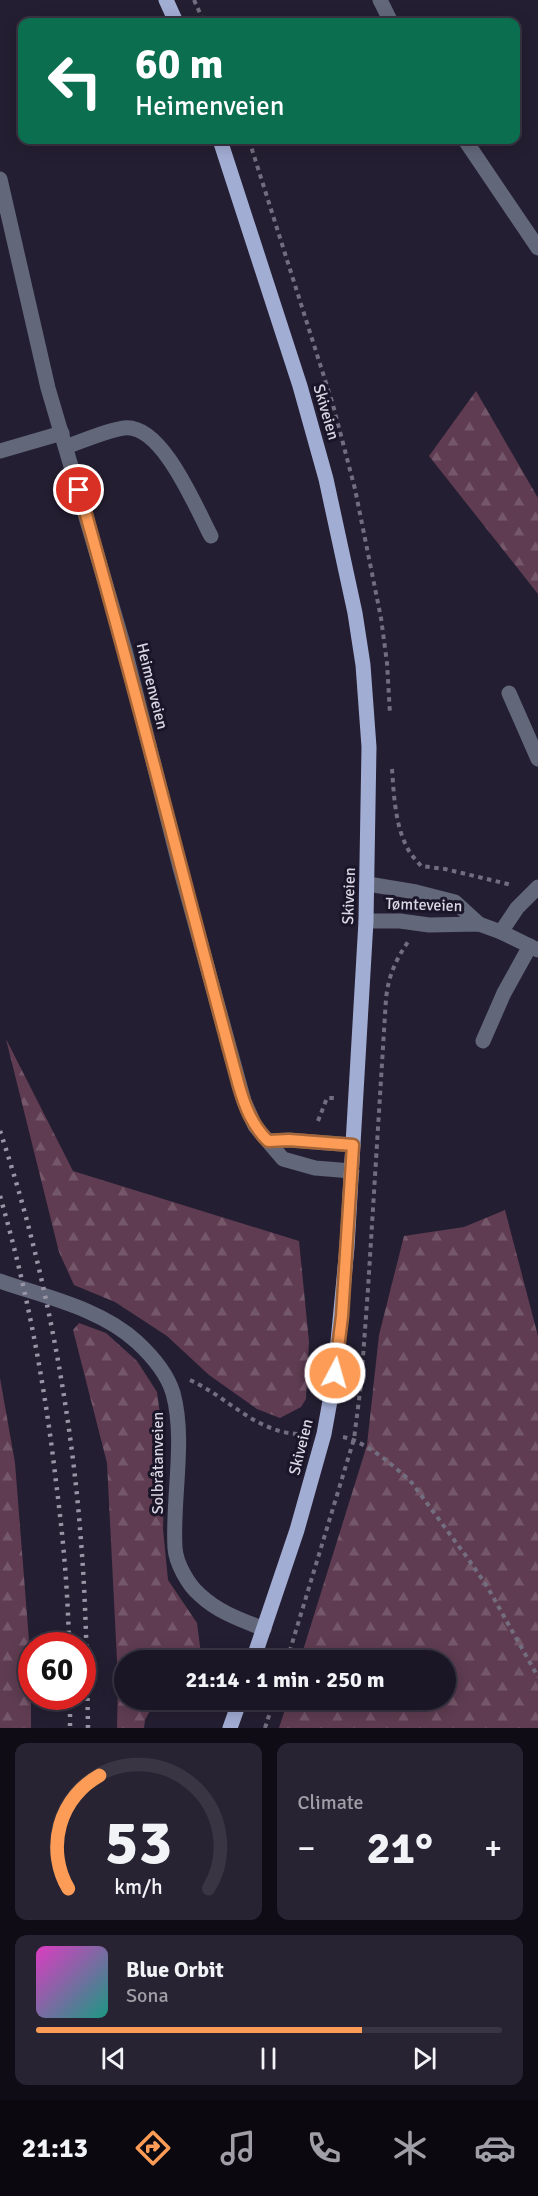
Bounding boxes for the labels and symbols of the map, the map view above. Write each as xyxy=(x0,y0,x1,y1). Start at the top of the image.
street label: Skiveien xyxy=(309,382,343,442)
pin xyxy=(53,464,104,515)
street label: Heimenveien xyxy=(132,641,172,731)
street label: Skiveien xyxy=(338,867,360,925)
street label: Tømteveien xyxy=(385,894,463,916)
position arrow xyxy=(303,1341,367,1405)
street label: Solbråtanveien xyxy=(148,1412,168,1514)
street label: Skiveien xyxy=(284,1417,318,1477)
speed limit sign: 60 xyxy=(18,1632,96,1710)

